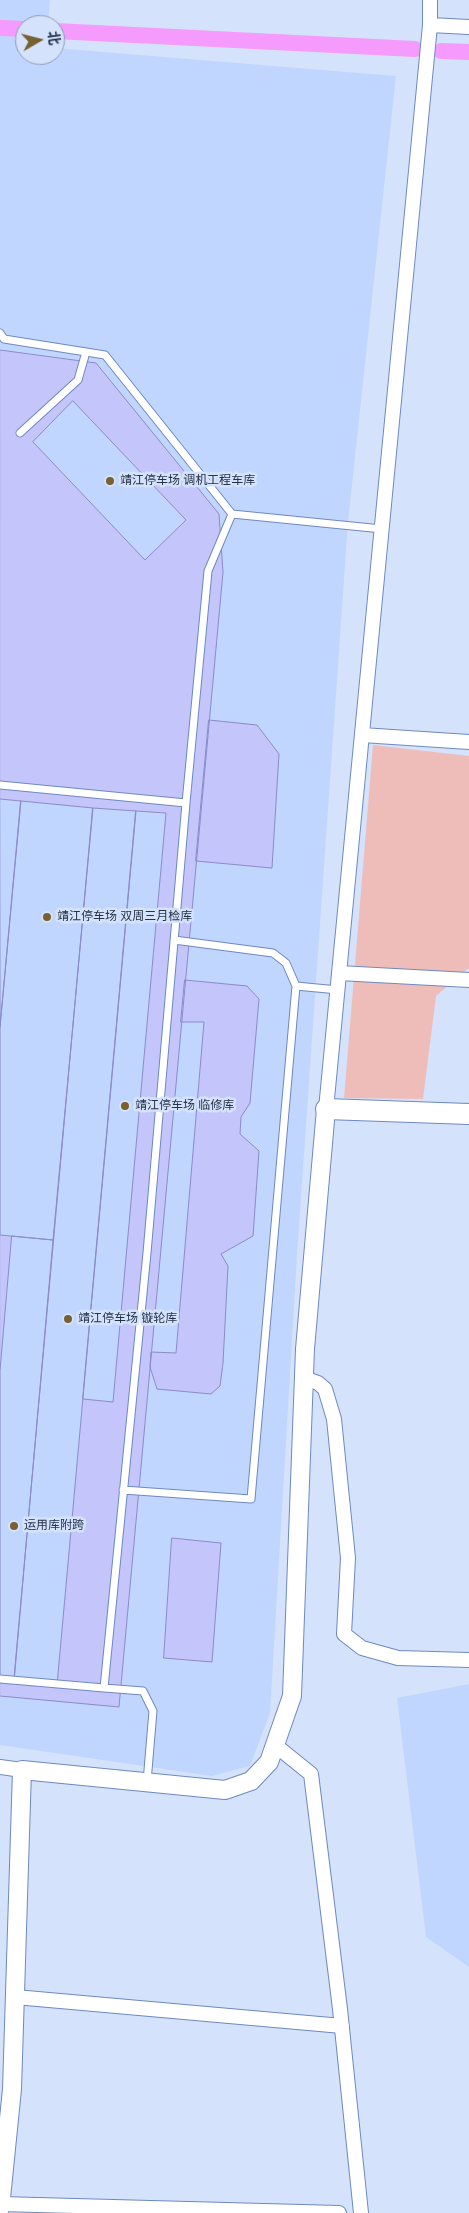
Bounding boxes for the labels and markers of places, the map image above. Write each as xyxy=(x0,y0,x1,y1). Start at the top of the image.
place label: 靖江停车场 调机工程车库 xyxy=(120,474,255,488)
marker: 靖江停车场 调机工程车库 xyxy=(104,475,116,487)
place label: 靖江停车场 双周三月检库 xyxy=(57,910,192,924)
marker: 靖江停车场 双周三月检库 xyxy=(41,911,53,923)
place label: 靖江停车场 临修库 xyxy=(135,1099,234,1113)
marker: 靖江停车场 临修库 xyxy=(119,1100,131,1112)
place label: 靖江停车场 镟轮库 xyxy=(78,1312,177,1326)
marker: 靖江停车场 镟轮库 xyxy=(62,1313,74,1325)
place label: 运用库附跨 xyxy=(24,1519,84,1533)
marker: 运用库附跨 xyxy=(8,1520,20,1532)

